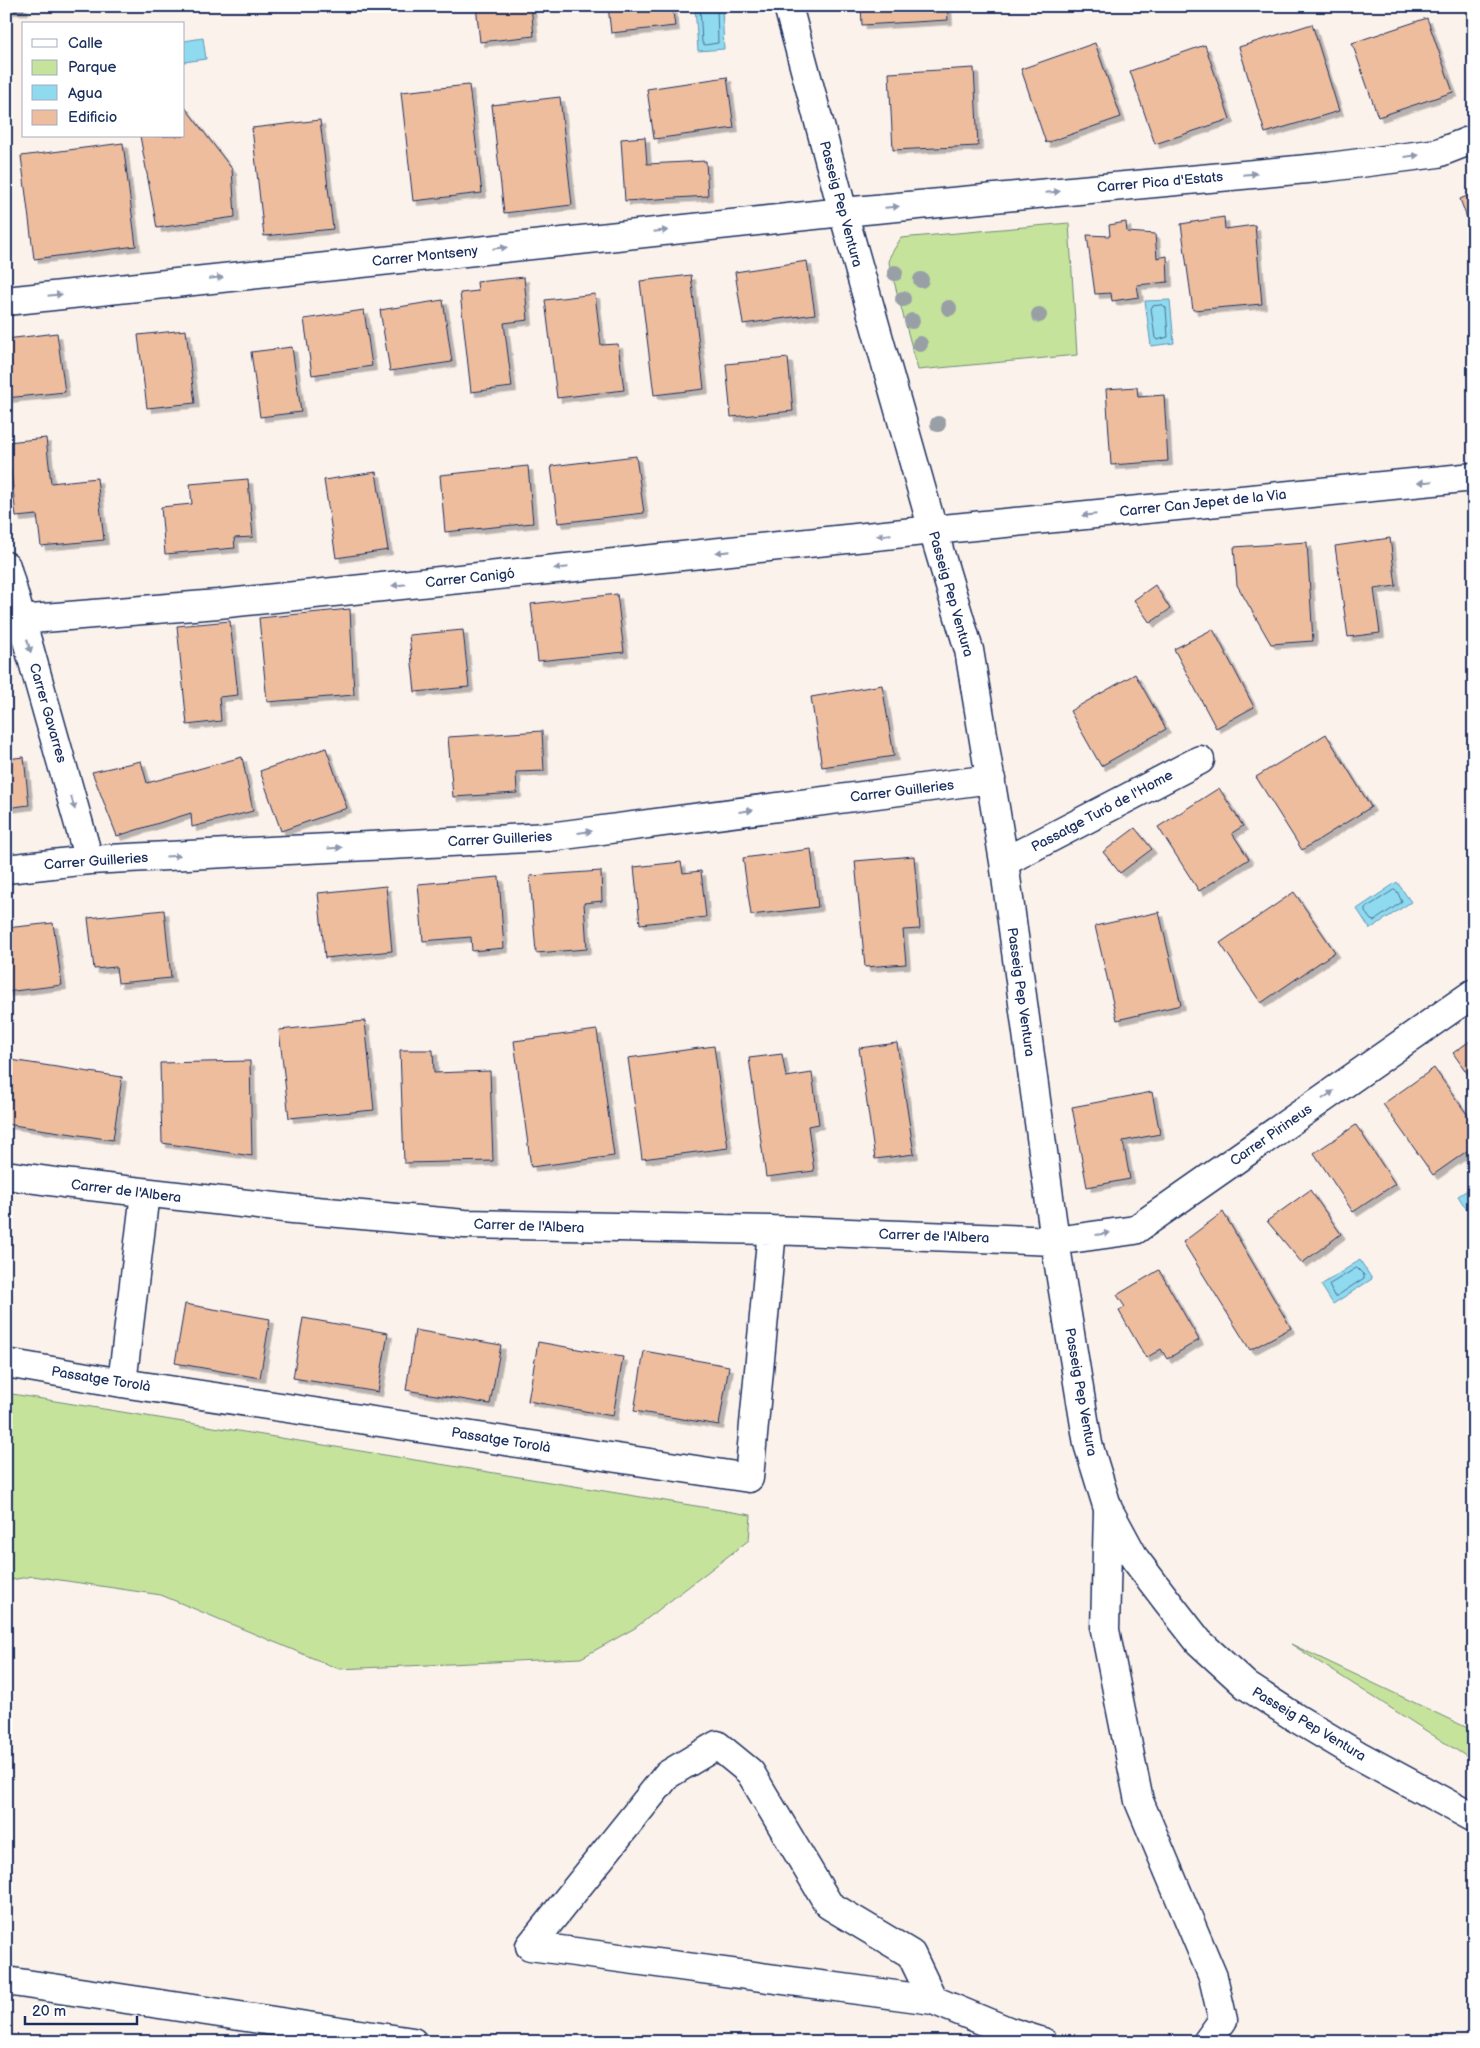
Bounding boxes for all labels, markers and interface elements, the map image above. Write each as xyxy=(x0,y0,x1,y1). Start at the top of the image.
legend xyxy=(22,22,185,138)
text: Calle xyxy=(68,34,103,53)
text: Parque xyxy=(68,58,117,77)
text: Agua xyxy=(68,84,102,103)
text: Edificio xyxy=(68,108,117,127)
street label: Passeig Pep Ventura xyxy=(816,139,866,269)
one-way arrow xyxy=(1404,152,1420,160)
street label: Carrer Pica d'Estats xyxy=(1096,168,1224,196)
one-way arrow xyxy=(1242,170,1258,178)
one-way arrow xyxy=(1046,188,1062,196)
one-way arrow xyxy=(884,203,900,211)
one-way arrow xyxy=(654,227,670,235)
street label: Carrer Montseny xyxy=(371,242,479,270)
one-way arrow xyxy=(492,244,508,252)
one-way arrow xyxy=(209,274,225,282)
one-way arrow xyxy=(47,291,63,299)
one-way arrow xyxy=(1417,478,1433,486)
street label: Carrer Can Jepet de la Via xyxy=(1119,486,1287,520)
one-way arrow xyxy=(1081,511,1097,519)
street label: Passeig Pep Ventura xyxy=(925,529,977,659)
one-way arrow xyxy=(876,531,892,539)
one-way arrow xyxy=(714,548,730,556)
street label: Carrer Canigó xyxy=(424,565,516,591)
one-way arrow xyxy=(553,565,569,573)
one-way arrow xyxy=(391,581,407,589)
one-way arrow xyxy=(26,639,34,654)
street label: Carrer Gavarres xyxy=(26,661,70,765)
street label: Passatge Turó de l'Home xyxy=(1028,766,1176,856)
street label: Carrer Guilleries xyxy=(849,776,955,806)
one-way arrow xyxy=(70,795,78,810)
one-way arrow xyxy=(738,807,754,815)
street label: Carrer Guilleries xyxy=(447,828,553,850)
one-way arrow xyxy=(577,828,593,836)
one-way arrow xyxy=(328,843,344,851)
street label: Carrer Guilleries xyxy=(43,849,149,873)
one-way arrow xyxy=(165,851,181,859)
street label: Passeig Pep Ventura xyxy=(1004,926,1038,1058)
one-way arrow xyxy=(1321,1090,1335,1100)
street label: Carrer Pirineus xyxy=(1227,1100,1315,1170)
street label: Carrer de l'Albera xyxy=(70,1176,182,1206)
street label: Carrer de l'Albera xyxy=(473,1216,585,1236)
street label: Carrer de l'Albera xyxy=(878,1226,990,1246)
one-way arrow xyxy=(1095,1230,1111,1238)
street label: Passeig Pep Ventura xyxy=(1061,1327,1101,1458)
street label: Passatge Torolà xyxy=(50,1363,152,1395)
street label: Passatge Torolà xyxy=(450,1424,552,1456)
street label: Passeig Pep Ventura xyxy=(1249,1683,1369,1765)
scale bar xyxy=(25,1993,138,2025)
text: 20 m xyxy=(32,2002,66,2021)

